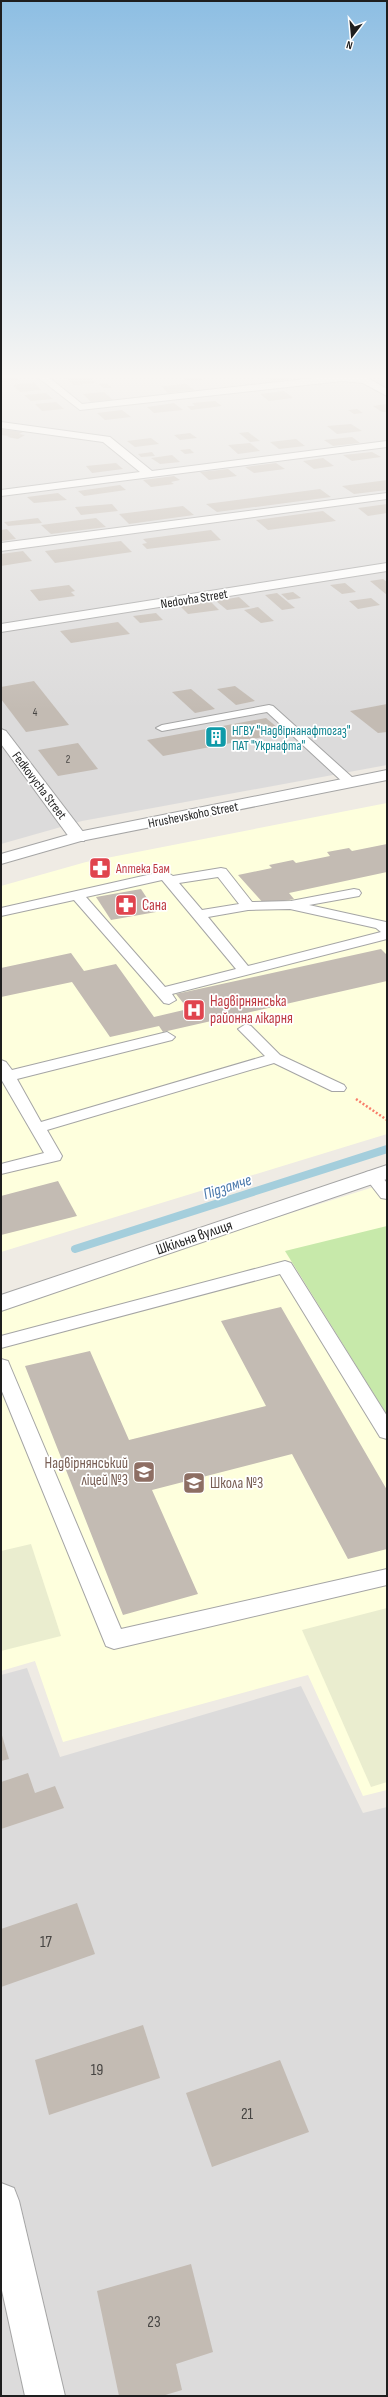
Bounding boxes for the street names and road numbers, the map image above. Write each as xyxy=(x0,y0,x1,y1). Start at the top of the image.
street label: Nedovha Street xyxy=(159,586,229,612)
street label: Fedkovycha Street xyxy=(9,749,70,823)
street label: Hrushevskoho Street xyxy=(147,798,240,832)
street label: Шкільна вулиця xyxy=(153,1215,235,1259)

